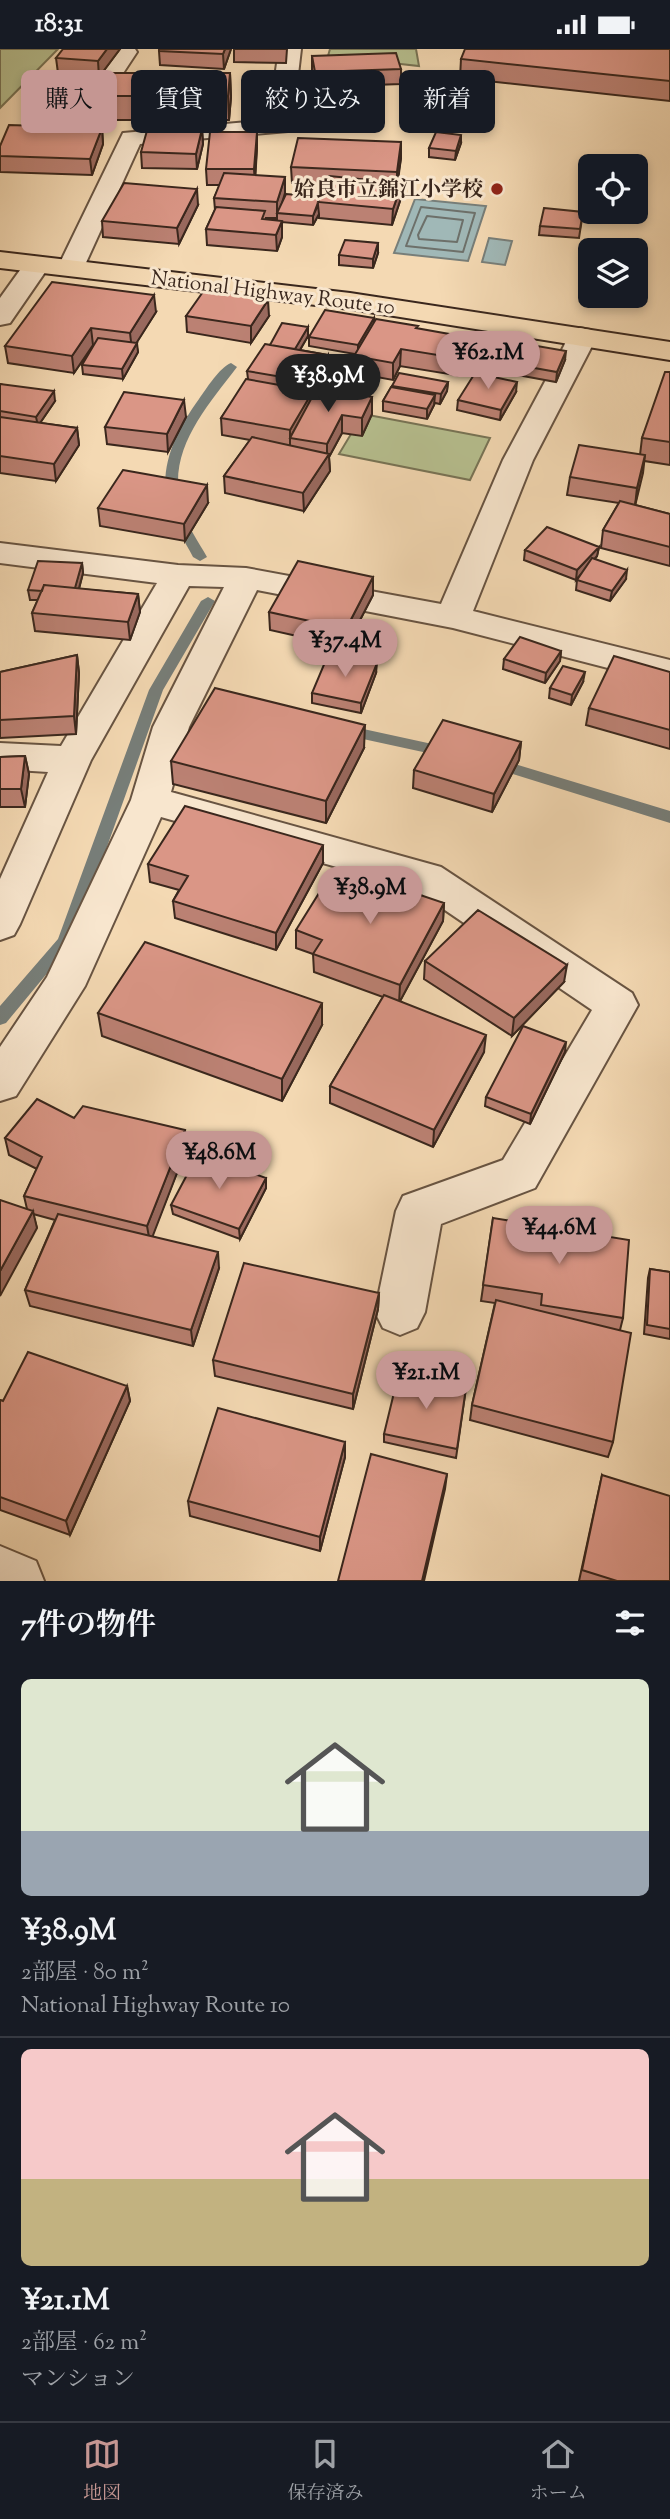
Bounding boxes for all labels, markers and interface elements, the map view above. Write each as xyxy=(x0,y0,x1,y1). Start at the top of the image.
text: 18:31 xyxy=(35,6,83,43)
chip: 購入 xyxy=(21,70,117,133)
chip: 賃貸 xyxy=(131,70,227,133)
chip: 絞り込み xyxy=(241,70,385,133)
chip: 新着 xyxy=(399,70,495,133)
map controls xyxy=(578,154,648,308)
button: locate xyxy=(578,154,648,224)
place label: 姶良市立錦江小学校 xyxy=(294,176,483,206)
marker: 姶良市立錦江小学校 xyxy=(489,181,505,197)
button: layers xyxy=(578,238,648,308)
street label: National Highway Route 10 xyxy=(149,264,396,324)
pin: ¥62.1M xyxy=(431,331,545,391)
text: ¥62.1M xyxy=(452,337,524,370)
pin: ¥38.9M xyxy=(271,355,385,414)
text: ¥38.9M xyxy=(291,360,365,393)
pin: ¥37.4M xyxy=(288,619,402,679)
text: ¥37.4M xyxy=(308,625,382,658)
pin: ¥38.9M xyxy=(313,867,427,926)
text: ¥38.9M xyxy=(333,872,407,905)
pin: ¥48.6M xyxy=(162,1131,276,1191)
text: ¥48.6M xyxy=(182,1137,256,1170)
pin: ¥44.6M xyxy=(502,1207,616,1266)
text: ¥44.6M xyxy=(522,1212,596,1245)
pin: ¥21.1M xyxy=(369,1351,483,1411)
text: ¥21.1M xyxy=(392,1357,460,1390)
icon: filters xyxy=(611,1604,649,1642)
text: 7件の物件 xyxy=(21,1605,156,1648)
icon: home xyxy=(272,1724,398,1850)
text: ¥38.9M xyxy=(21,1910,116,1953)
text: 2部屋 · 80 m² xyxy=(21,1957,149,1990)
text: National Highway Route 10 xyxy=(21,1990,290,2023)
icon: home xyxy=(272,2094,398,2220)
text: ¥21.1M xyxy=(21,2280,110,2323)
text: 2部屋 · 62 m² xyxy=(21,2327,147,2360)
text: マンション xyxy=(21,2364,135,2397)
tab: 地図 xyxy=(83,2435,121,2508)
tab: 保存済み xyxy=(287,2435,364,2508)
tab: ホーム xyxy=(530,2435,587,2508)

